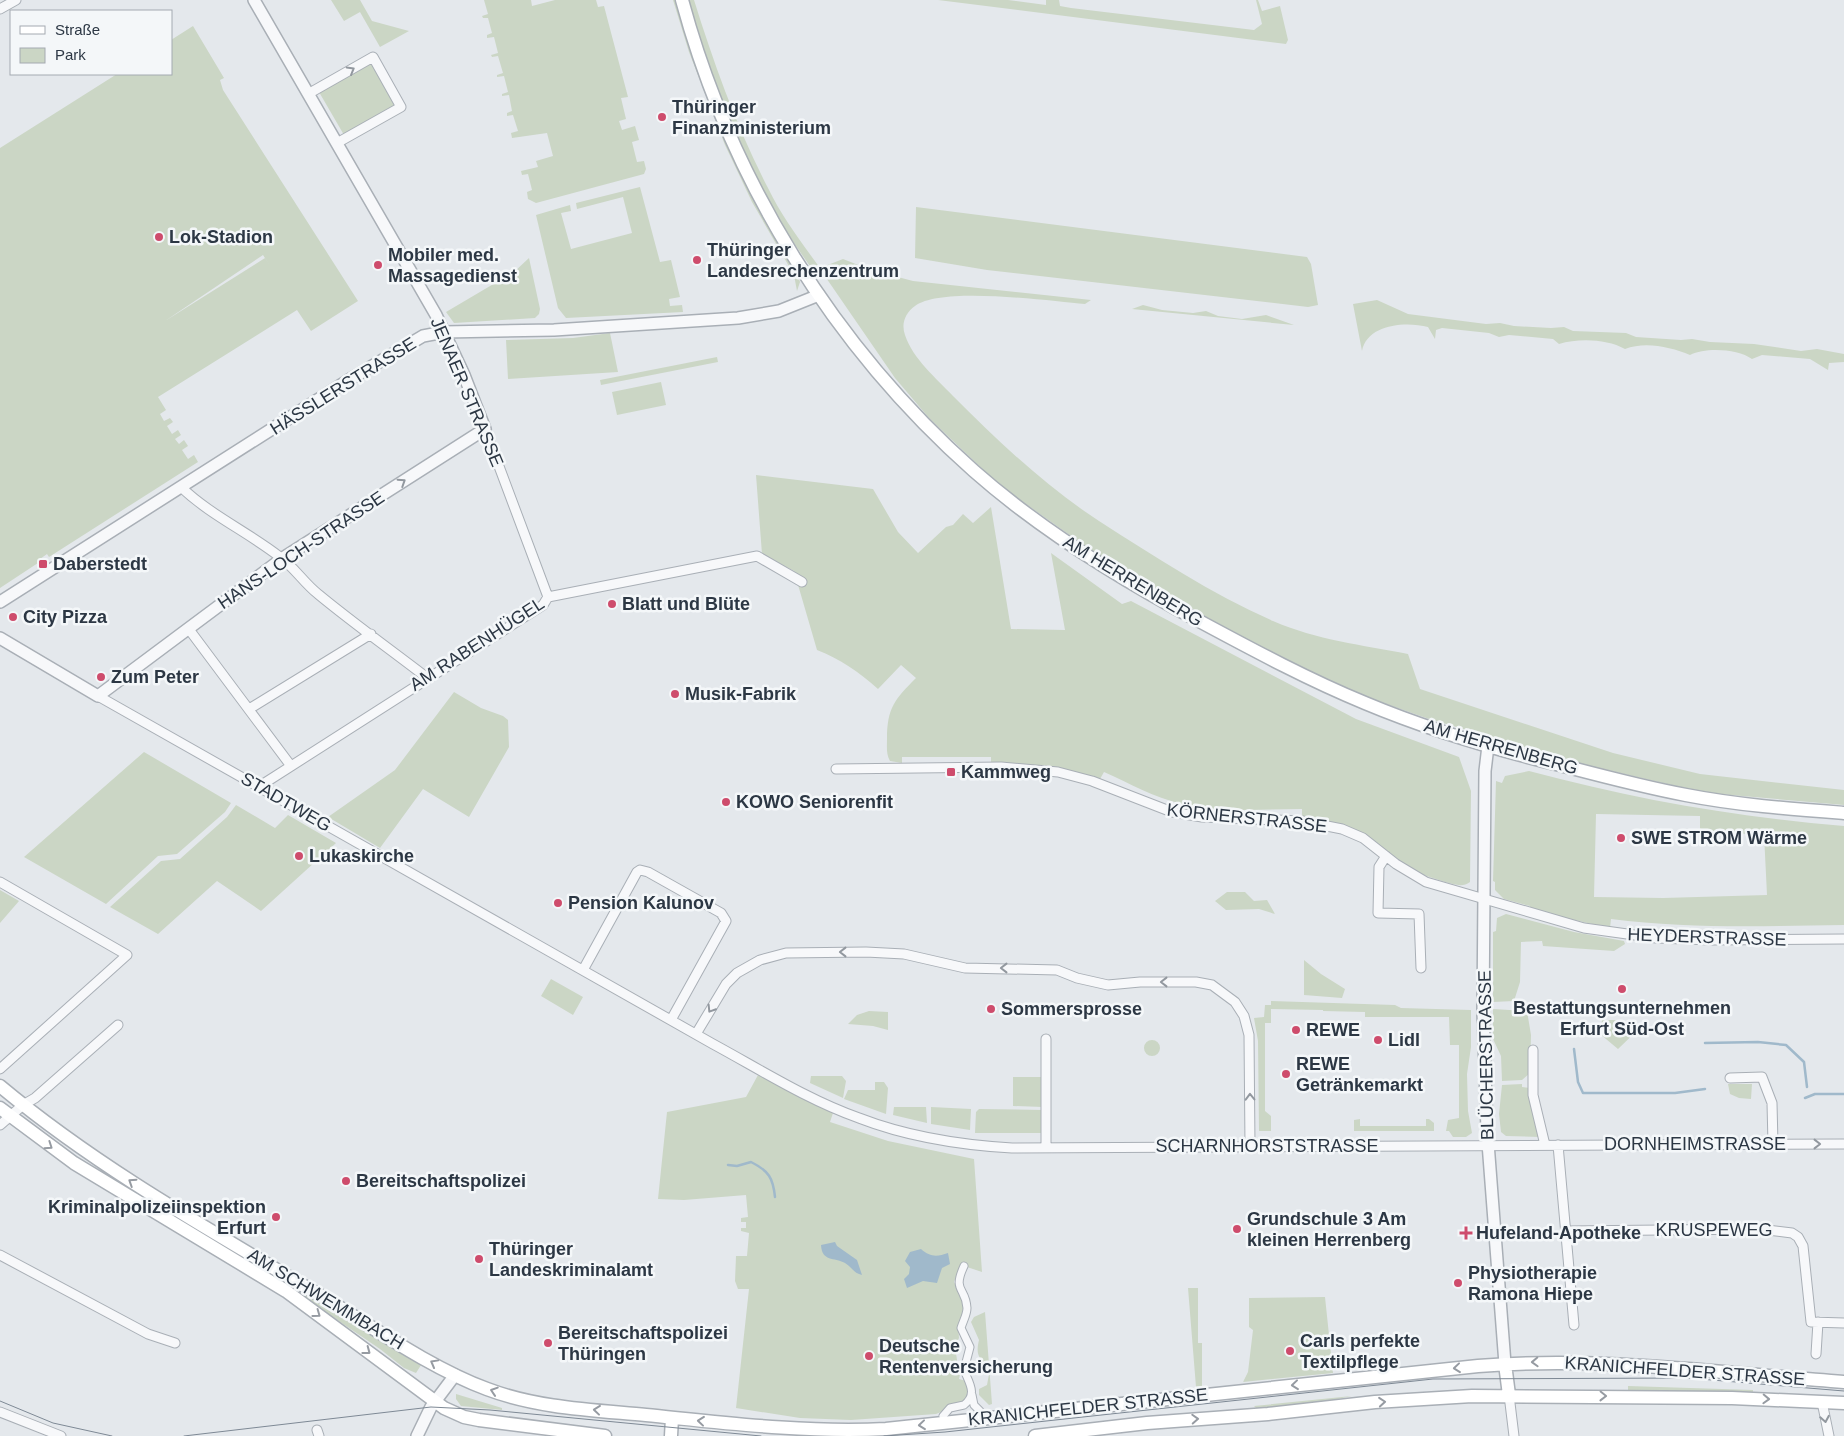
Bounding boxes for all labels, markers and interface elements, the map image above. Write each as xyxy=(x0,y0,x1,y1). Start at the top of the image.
legend xyxy=(10,10,172,75)
text: Straße xyxy=(55,21,100,38)
text: Park xyxy=(55,46,86,63)
one-way arrow xyxy=(345,66,354,76)
place label: Thüringer Finanzministerium xyxy=(672,97,831,138)
marker: Thüringer Finanzministerium xyxy=(656,111,668,123)
place label: Lok-Stadion xyxy=(169,227,273,247)
marker: Lok-Stadion xyxy=(153,231,165,243)
place label: Thüringer Landesrechenzentrum xyxy=(707,240,899,281)
place label: Mobiler med. Massagedienst xyxy=(388,245,517,286)
marker: Thüringer Landesrechenzentrum xyxy=(691,254,703,266)
marker: Mobiler med. Massagedienst xyxy=(372,259,384,271)
street label: JENAER STRASSE xyxy=(427,314,507,470)
street label: HÄSSLERSTRASSE xyxy=(266,333,420,439)
one-way arrow xyxy=(397,479,406,489)
street label: HANS-LOCH-STRASSE xyxy=(214,487,388,613)
street label: AM HERRENBERG xyxy=(1060,531,1206,631)
place label: Daberstedt xyxy=(53,554,147,574)
marker: Daberstedt xyxy=(37,558,49,570)
street label: AM RABENHÜGEL xyxy=(406,593,548,695)
place label: Blatt und Blüte xyxy=(622,594,750,614)
marker: Blatt und Blüte xyxy=(606,598,618,610)
place label: City Pizza xyxy=(23,607,108,627)
marker: City Pizza xyxy=(7,611,19,623)
place label: Zum Peter xyxy=(111,667,199,687)
marker: Zum Peter xyxy=(95,671,107,683)
place label: Musik-Fabrik xyxy=(685,684,797,704)
marker: Musik-Fabrik xyxy=(669,688,681,700)
street label: AM HERRENBERG xyxy=(1422,715,1580,779)
place label: Kammweg xyxy=(961,762,1051,782)
marker: Kammweg xyxy=(945,766,957,778)
street label: STADTWEG xyxy=(237,768,335,836)
place label: KOWO Seniorenfit xyxy=(736,792,893,812)
marker: KOWO Seniorenfit xyxy=(720,796,732,808)
street label: KÖRNERSTRASSE xyxy=(1166,800,1328,836)
place label: SWE STROM Wärme xyxy=(1631,828,1807,848)
marker: SWE STROM Wärme xyxy=(1615,832,1627,844)
place label: Lukaskirche xyxy=(309,846,414,866)
marker: Lukaskirche xyxy=(293,850,305,862)
place label: Pension Kalunov xyxy=(568,893,714,913)
marker: Pension Kalunov xyxy=(552,897,564,909)
street label: HEYDERSTRASSE xyxy=(1627,924,1787,950)
one-way arrow xyxy=(839,947,846,957)
one-way arrow xyxy=(1000,963,1008,973)
street label: BLÜCHERSTRASSE xyxy=(1475,970,1497,1140)
one-way arrow xyxy=(1160,977,1168,987)
marker: Bestattungsunternehmen Erfurt Süd-Ost xyxy=(1616,983,1628,995)
place label: Bestattungsunternehmen Erfurt Süd-Ost xyxy=(1513,998,1731,1039)
place label: Sommersprosse xyxy=(1001,999,1142,1019)
one-way arrow xyxy=(707,1003,717,1012)
marker: Sommersprosse xyxy=(985,1003,997,1015)
place label: REWE xyxy=(1306,1020,1360,1040)
marker: REWE xyxy=(1290,1024,1302,1036)
place label: Lidl xyxy=(1388,1030,1420,1050)
marker: Lidl xyxy=(1372,1034,1384,1046)
place label: REWE Getränkemarkt xyxy=(1296,1054,1423,1095)
marker: REWE Getränkemarkt xyxy=(1280,1068,1292,1080)
one-way arrow xyxy=(1245,1093,1255,1100)
street label: DORNHEIMSTRASSE xyxy=(1604,1134,1786,1154)
street label: SCHARNHORSTSTRASSE xyxy=(1155,1136,1379,1156)
one-way arrow xyxy=(1814,1139,1821,1149)
one-way arrow xyxy=(43,1140,53,1149)
place label: Bereitschaftspolizei xyxy=(356,1171,526,1191)
marker: Bereitschaftspolizei xyxy=(340,1175,352,1187)
one-way arrow xyxy=(128,1179,138,1188)
place label: Kriminalpolizeiinspektion Erfurt xyxy=(48,1197,266,1238)
place label: Grundschule 3 Am kleinen Herrenberg xyxy=(1247,1209,1411,1250)
marker: Kriminalpolizeiinspektion Erfurt xyxy=(270,1211,282,1223)
street label: KRUSPEWEG xyxy=(1655,1220,1773,1240)
marker: Grundschule 3 Am kleinen Herrenberg xyxy=(1231,1223,1243,1235)
place label: Hufeland-Apotheke xyxy=(1476,1223,1641,1243)
marker: Hufeland-Apotheke xyxy=(1460,1227,1472,1239)
place label: Thüringer Landeskriminalamt xyxy=(489,1239,653,1280)
street label: AM SCHWEMMBACH xyxy=(244,1244,408,1354)
marker: Thüringer Landeskriminalamt xyxy=(473,1253,485,1265)
place label: Physiotherapie Ramona Hiepe xyxy=(1468,1263,1597,1304)
marker: Physiotherapie Ramona Hiepe xyxy=(1452,1277,1464,1289)
one-way arrow xyxy=(311,1309,320,1317)
place label: Bereitschaftspolizei Thüringen xyxy=(558,1323,728,1364)
place label: Carls perfekte Textilpflege xyxy=(1300,1331,1420,1372)
place label: Deutsche Rentenversicherung xyxy=(879,1336,1053,1377)
marker: Bereitschaftspolizei Thüringen xyxy=(542,1337,554,1349)
one-way arrow xyxy=(361,1345,371,1354)
marker: Carls perfekte Textilpflege xyxy=(1284,1345,1296,1357)
marker: Deutsche Rentenversicherung xyxy=(863,1350,875,1362)
street label: KRANICHFELDER STRASSE xyxy=(1564,1353,1806,1389)
one-way arrow xyxy=(1531,1357,1539,1368)
one-way arrow xyxy=(431,1359,440,1369)
one-way arrow xyxy=(1453,1362,1461,1373)
one-way arrow xyxy=(1291,1380,1299,1391)
street label: KRANICHFELDER STRASSE xyxy=(967,1384,1209,1430)
one-way arrow xyxy=(490,1387,498,1397)
one-way arrow xyxy=(1600,1391,1608,1401)
one-way arrow xyxy=(1762,1393,1770,1404)
one-way arrow xyxy=(1379,1396,1387,1407)
one-way arrow xyxy=(593,1405,601,1416)
one-way arrow xyxy=(1192,1414,1200,1425)
one-way arrow xyxy=(1819,1415,1829,1424)
one-way arrow xyxy=(696,1416,704,1427)
one-way arrow xyxy=(917,1419,925,1430)

